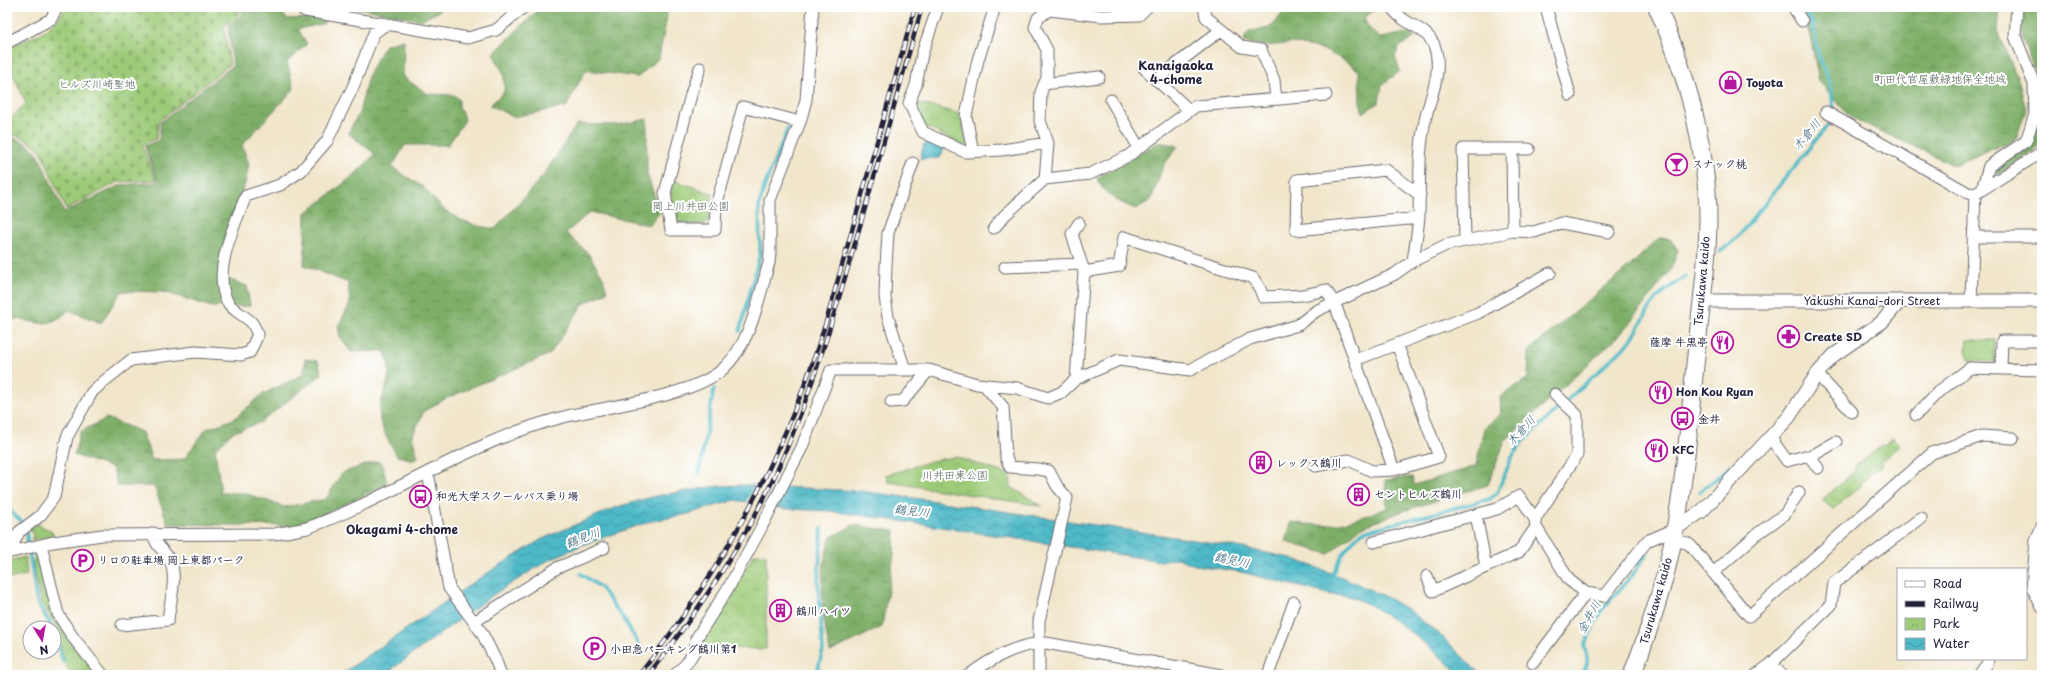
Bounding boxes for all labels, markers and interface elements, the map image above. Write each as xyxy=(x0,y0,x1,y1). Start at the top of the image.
district label: Kanaigaoka 4-chome xyxy=(1138,56,1214,88)
shop icon: Toyota xyxy=(1717,70,1743,96)
park label: 町田代官屋敷緑地保全地域 xyxy=(1874,70,2006,87)
place label: Toyota xyxy=(1746,74,1784,91)
park label: ヒルズ川崎聖地 xyxy=(59,75,135,92)
water label: 木倉川 xyxy=(1788,115,1825,154)
bar icon: スナック桃 xyxy=(1664,151,1690,177)
place label: スナック桃 xyxy=(1692,155,1747,172)
park label: 岡上川井田公園 xyxy=(653,197,730,214)
street label: Tsurukawa kaido xyxy=(1689,236,1714,326)
street label: Yakushi Kanai-dori Street xyxy=(1804,292,1941,309)
pharmacy icon: Create SD xyxy=(1776,324,1802,350)
place label: Create SD xyxy=(1804,328,1862,345)
restaurant icon: 薩摩 牛黒亭 xyxy=(1710,329,1736,355)
place label: 薩摩 牛黒亭 xyxy=(1649,333,1708,350)
restaurant icon: Hon Kou Ryan xyxy=(1648,379,1674,405)
place label: Hon Kou Ryan xyxy=(1676,383,1754,400)
bus stop icon: 金井 xyxy=(1669,406,1695,432)
place label: 金井 xyxy=(1698,410,1720,427)
water label: 木倉川 xyxy=(1501,411,1539,450)
restaurant icon: KFC xyxy=(1644,437,1670,463)
place label: KFC xyxy=(1672,441,1694,458)
building icon: レックス鶴川 xyxy=(1247,450,1273,476)
place label: レックス鶴川 xyxy=(1276,454,1342,471)
park label: 川井田東公園 xyxy=(922,466,988,483)
building icon: セントヒルズ鶴川 xyxy=(1346,481,1372,507)
bus stop icon: 和光大学スクールバス乗り場 xyxy=(408,483,434,509)
place label: セントヒルズ鶴川 xyxy=(1374,485,1462,502)
place label: 和光大学スクールバス乗り場 xyxy=(436,487,579,504)
water label: 鶴見川 xyxy=(893,499,931,521)
district label: Okagami 4-chome xyxy=(346,520,458,538)
water label: 鶴見川 xyxy=(563,522,603,552)
water label: 鶴見川 xyxy=(1213,546,1252,572)
parking icon: リロの駐車場 岡上東都パーク xyxy=(69,547,95,573)
place label: リロの駐車場 岡上東都パーク xyxy=(98,551,245,568)
street label: Tsurukawa kaido xyxy=(1635,555,1676,646)
legend xyxy=(1897,568,2027,660)
text: Road xyxy=(1933,574,1962,592)
text: Railway xyxy=(1933,594,1979,612)
water label: 金井川 xyxy=(1572,596,1605,637)
building icon: 鶴川ハイツ xyxy=(768,598,794,624)
place label: 鶴川ハイツ xyxy=(796,602,851,619)
text: Park xyxy=(1933,614,1960,632)
north arrow xyxy=(22,620,62,660)
text: Water xyxy=(1933,634,1970,652)
parking icon: 小田急パーキング鶴川第1 xyxy=(582,636,608,662)
place label: 小田急パーキング鶴川第1 xyxy=(610,640,736,657)
text: N xyxy=(38,641,50,660)

